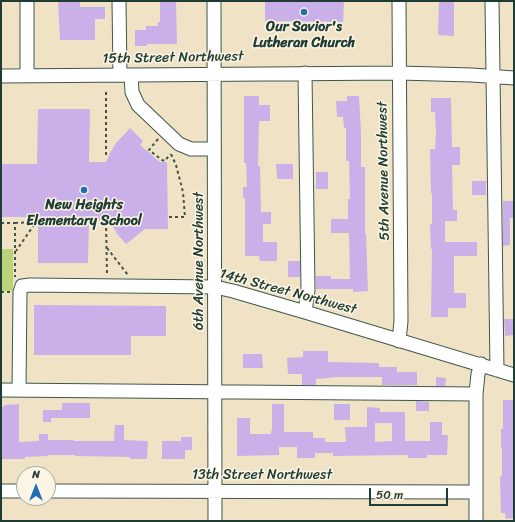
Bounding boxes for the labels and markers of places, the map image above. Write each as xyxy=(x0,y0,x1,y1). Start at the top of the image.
marker: Our Savior's Lutheran Church xyxy=(299,7,309,17)
place label: Our Savior's Lutheran Church xyxy=(253,19,355,52)
marker: New Heights Elementary School xyxy=(79,185,89,195)
place label: New Heights Elementary School xyxy=(26,197,142,230)

